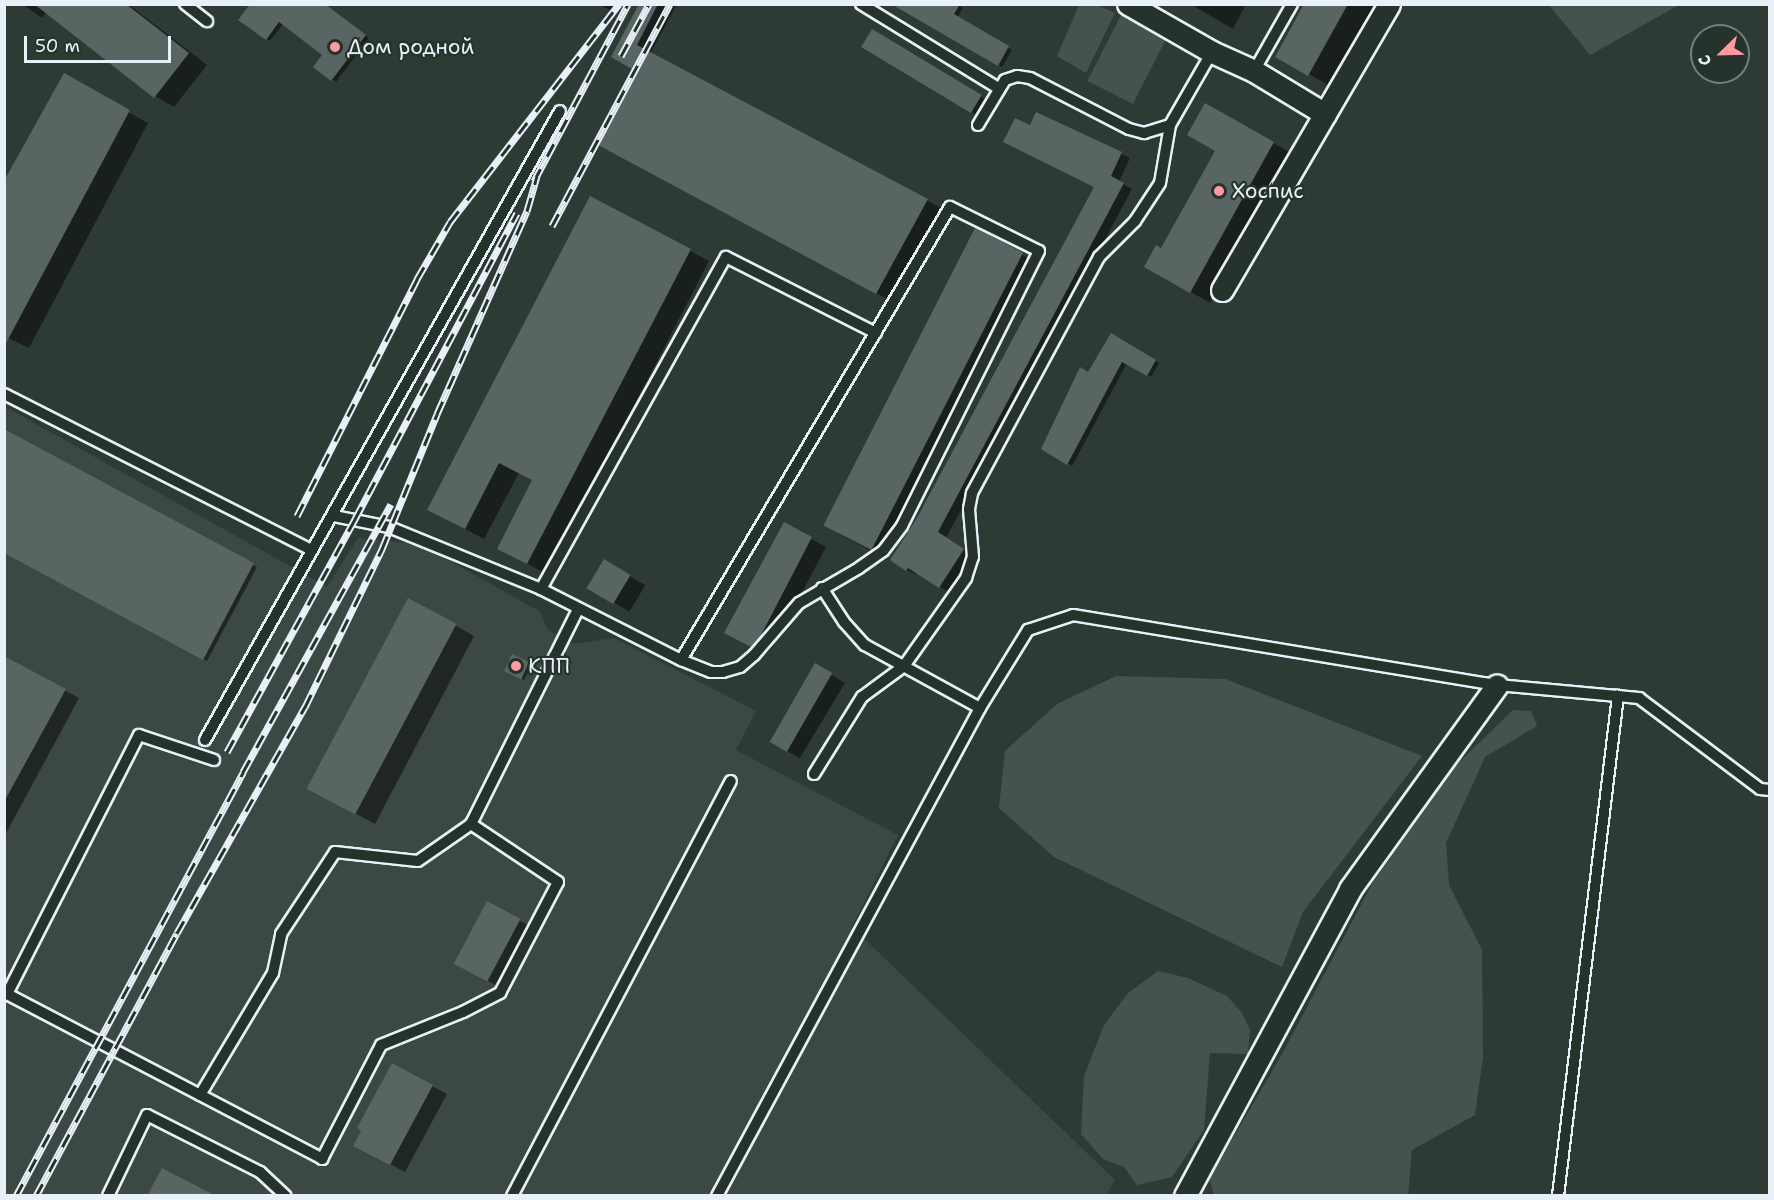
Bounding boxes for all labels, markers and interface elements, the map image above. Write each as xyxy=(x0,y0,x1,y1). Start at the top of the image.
scale bar xyxy=(27,24,174,62)
north arrow xyxy=(1690,24,1750,84)
text: 50 m xyxy=(35,34,80,58)
place label: Дом родной xyxy=(347,34,474,60)
marker: Дом родной xyxy=(328,40,342,54)
text: С xyxy=(1693,52,1716,69)
place label: Хоспис xyxy=(1232,178,1304,204)
marker: Хоспис xyxy=(1210,182,1228,200)
place label: КПП xyxy=(528,653,570,679)
marker: КПП xyxy=(509,659,523,673)

